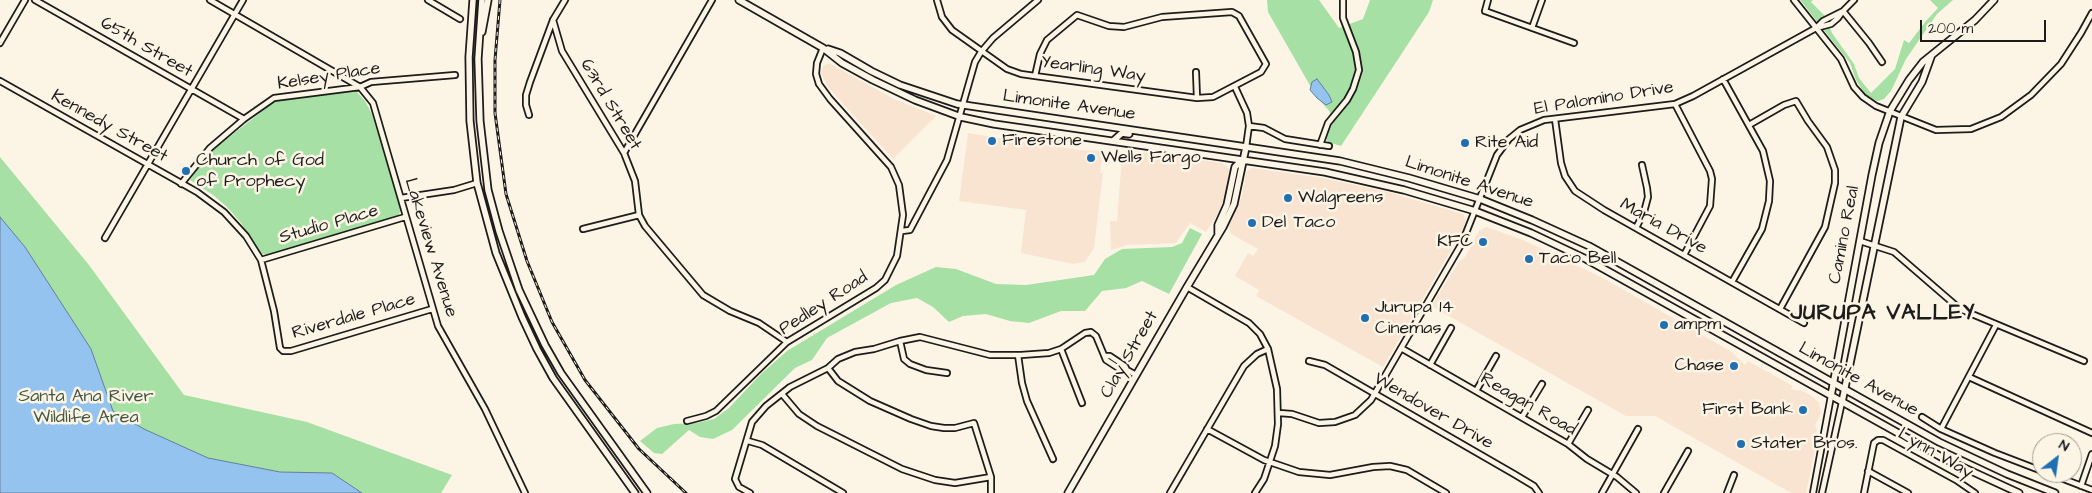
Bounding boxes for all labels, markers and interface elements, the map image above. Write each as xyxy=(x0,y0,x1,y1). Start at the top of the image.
scale bar xyxy=(1922,10,2048,42)
street label: 65th Street xyxy=(96,13,196,83)
text: 200 m xyxy=(1928,18,1973,39)
street label: Yearling Way xyxy=(1039,52,1147,88)
street label: 63rd Street xyxy=(574,56,646,154)
street label: Kelsey Place xyxy=(276,58,382,96)
street label: El Palomino Drive xyxy=(1533,77,1675,121)
street label: Kennedy Street xyxy=(47,86,171,168)
street label: Limonite Avenue xyxy=(1001,86,1137,126)
place label: Firestone xyxy=(1002,130,1082,152)
place label: Rite Aid xyxy=(1475,132,1538,154)
marker: Firestone xyxy=(986,135,998,147)
marker: Rite Aid xyxy=(1459,137,1471,149)
place label: Wells Fargo xyxy=(1101,147,1201,169)
place label: Church of God of Prophecy xyxy=(196,150,324,192)
marker: Wells Fargo xyxy=(1085,152,1097,164)
street label: Limonite Avenue xyxy=(1402,152,1536,214)
marker: Church of God of Prophecy xyxy=(180,165,192,177)
street label: Lakeview Avenue xyxy=(399,176,461,320)
street label: Camino Real xyxy=(1825,184,1865,286)
place label: Walgreens xyxy=(1298,187,1384,209)
marker: Walgreens xyxy=(1282,192,1294,204)
street label: Maria Drive xyxy=(1616,194,1710,260)
street label: Studio Place xyxy=(277,201,381,249)
place label: Del Taco xyxy=(1262,212,1335,234)
marker: Del Taco xyxy=(1246,217,1258,229)
place label: KFC xyxy=(1437,231,1473,253)
marker: KFC xyxy=(1477,236,1489,248)
place label: Taco Bell xyxy=(1539,248,1616,270)
marker: Taco Bell xyxy=(1523,253,1535,265)
street label: Pedley Road xyxy=(776,267,872,341)
street label: Riverdale Place xyxy=(290,289,418,345)
place label: Jurupa 14 Cinemas xyxy=(1375,297,1454,340)
district label: JURUPA VALLEY xyxy=(1789,301,1977,327)
street label: Clay Street xyxy=(1096,307,1164,403)
marker: Jurupa 14 Cinemas xyxy=(1359,312,1371,324)
place label: ampm xyxy=(1674,314,1721,336)
marker: ampm xyxy=(1658,319,1670,331)
street label: Limonite Avenue xyxy=(1794,338,1922,422)
place label: Chase xyxy=(1674,355,1724,377)
marker: Chase xyxy=(1728,360,1740,372)
street label: Wendover Drive xyxy=(1369,369,1497,455)
street label: Reagan Road xyxy=(1476,369,1580,441)
park label: Santa Ana River Wildlife Area xyxy=(19,386,153,428)
place label: First Bank xyxy=(1702,399,1793,421)
marker: First Bank xyxy=(1797,404,1809,416)
street label: Lynn Way xyxy=(1893,424,1977,484)
place label: Stater Bros. xyxy=(1751,433,1858,455)
north arrow xyxy=(2032,433,2082,483)
text: N xyxy=(2055,435,2073,457)
marker: Stater Bros. xyxy=(1735,438,1747,450)

